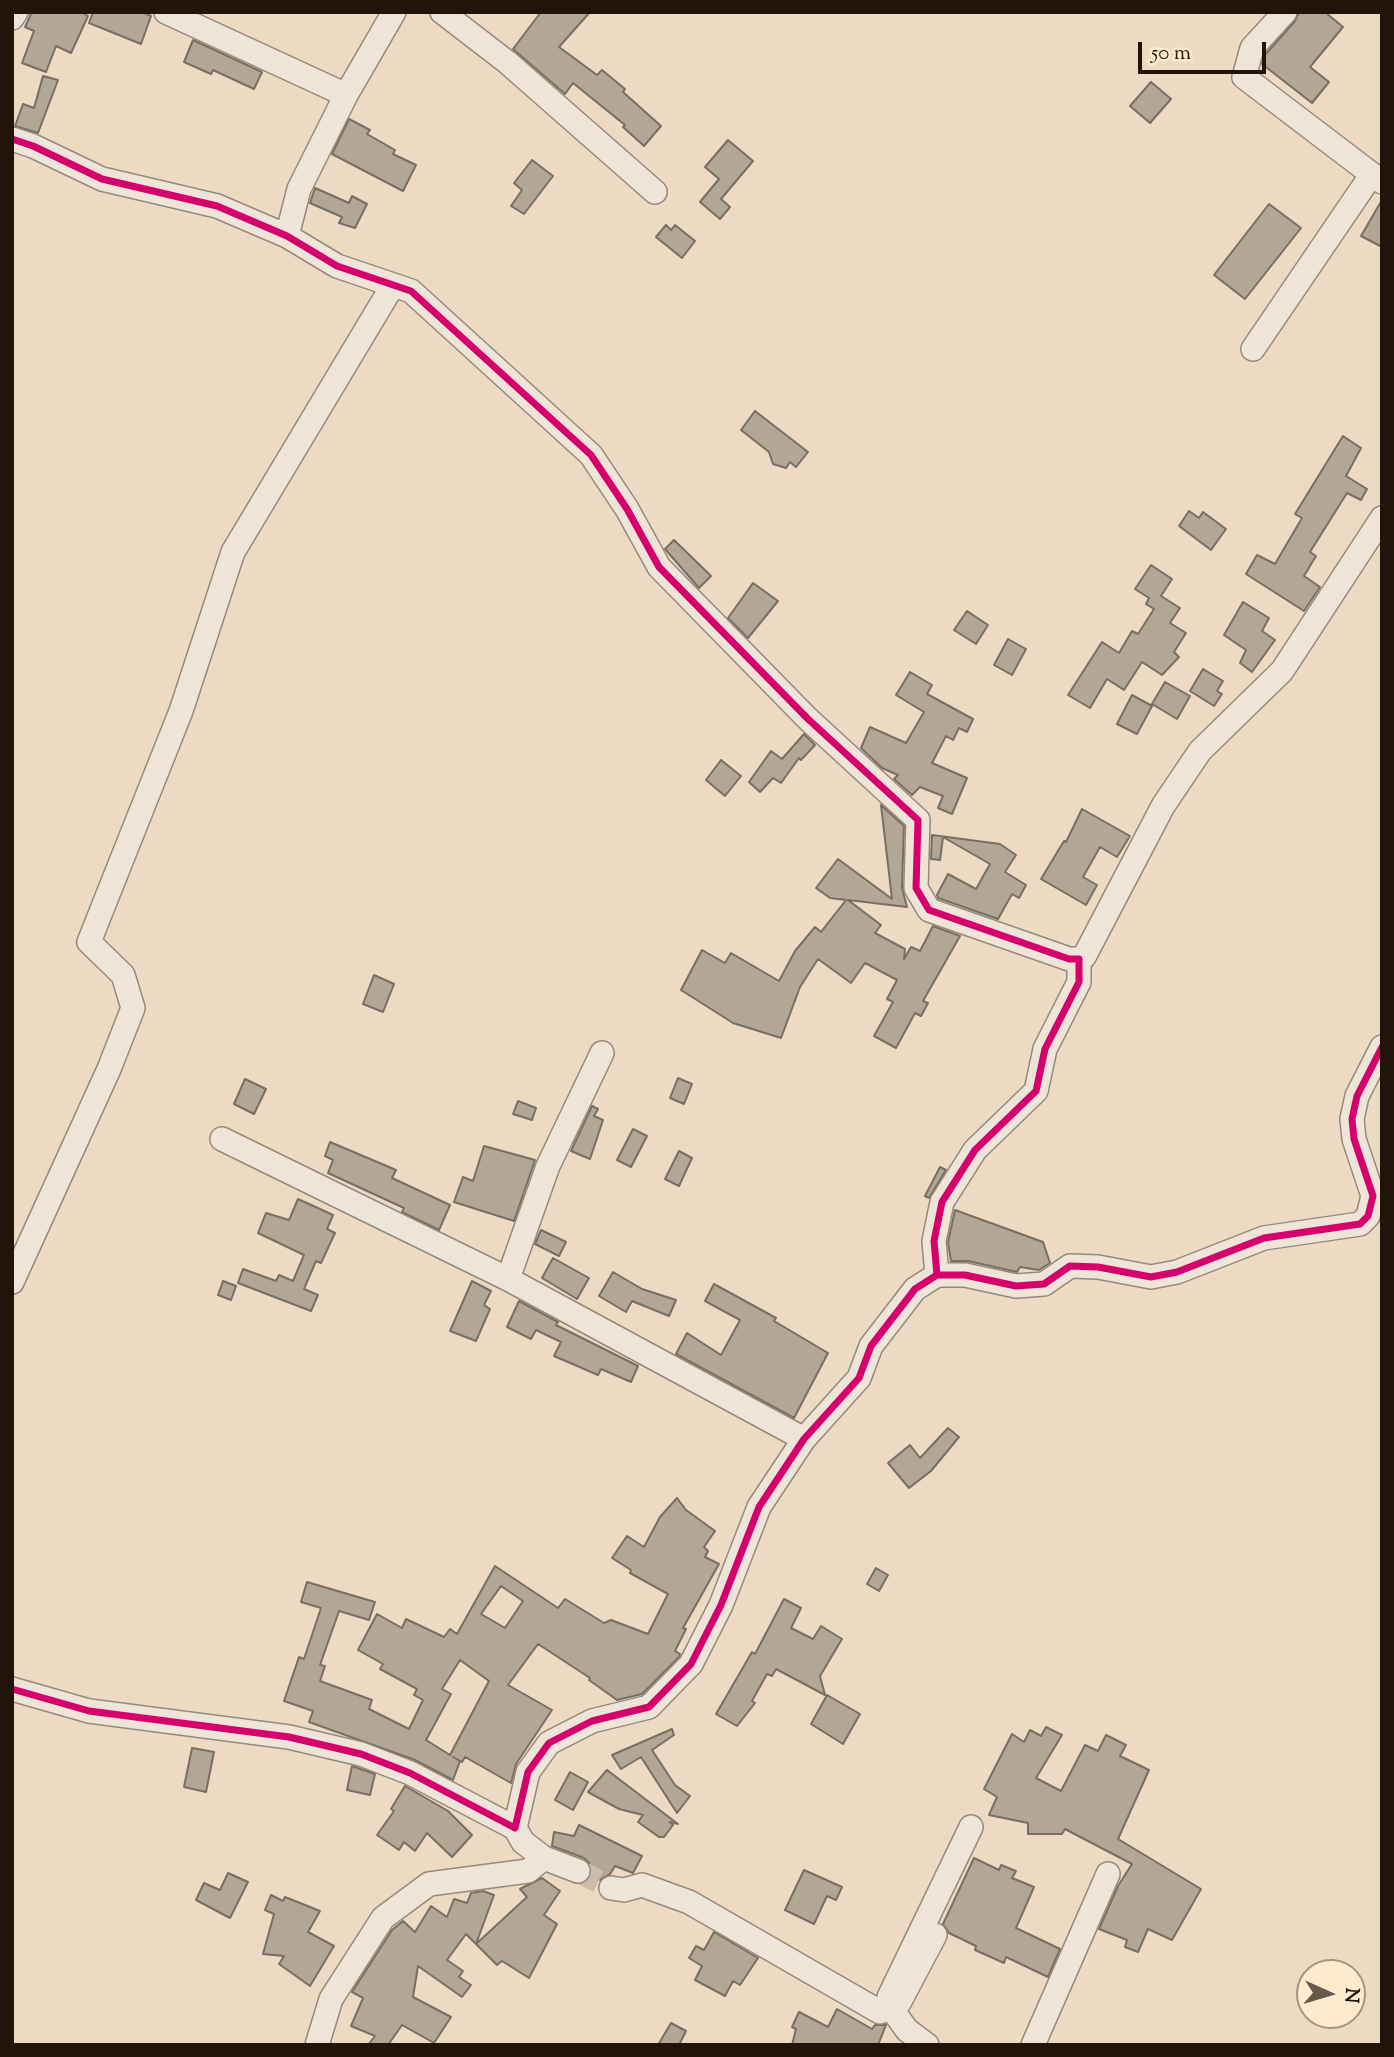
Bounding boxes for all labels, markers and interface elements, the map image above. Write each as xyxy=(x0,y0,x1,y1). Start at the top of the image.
scale bar xyxy=(1142,28,1270,72)
text: 50 m xyxy=(1151,39,1191,69)
north arrow xyxy=(1296,1959,1366,2029)
text: N xyxy=(1336,1987,1364,2004)

